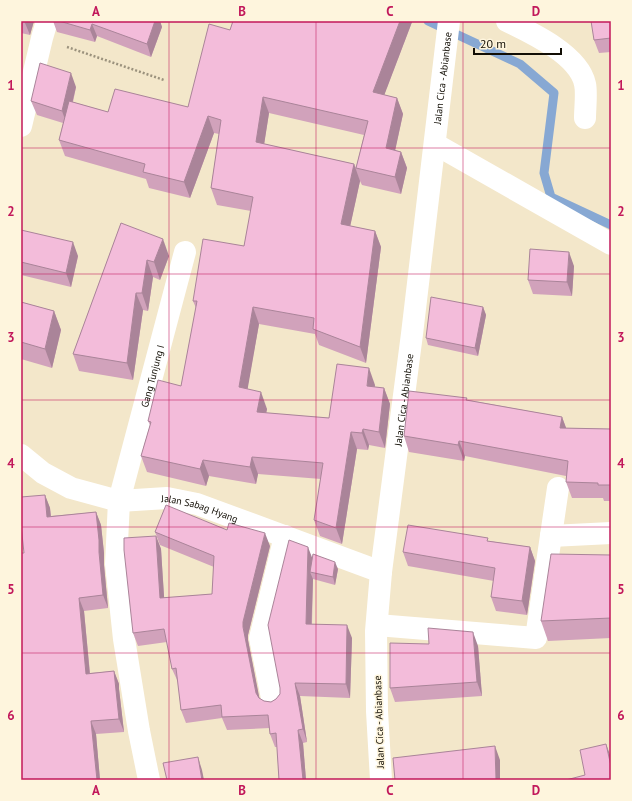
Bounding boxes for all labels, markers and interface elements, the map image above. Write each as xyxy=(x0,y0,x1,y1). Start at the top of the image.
text: A xyxy=(92,3,100,20)
text: B xyxy=(238,3,246,20)
text: C xyxy=(386,3,394,20)
text: D xyxy=(532,3,540,20)
scale bar xyxy=(474,30,561,56)
street label: Jalan Cica - Abianbase xyxy=(430,31,454,126)
text: 20 m xyxy=(480,36,506,51)
text: 1 xyxy=(7,77,15,94)
text: 1 xyxy=(617,77,625,94)
text: 2 xyxy=(7,203,15,220)
text: 2 xyxy=(617,203,625,220)
text: 3 xyxy=(7,329,15,346)
text: 3 xyxy=(617,329,625,346)
street label: Gang Tunjung I xyxy=(138,343,167,409)
street label: Jalan Cica - Abianbase xyxy=(391,353,416,448)
text: 4 xyxy=(7,455,15,472)
text: 4 xyxy=(617,455,625,472)
street label: Jalan Sabag Hyang xyxy=(160,491,240,525)
text: 5 xyxy=(7,581,15,598)
text: 5 xyxy=(617,581,625,598)
street label: Jalan Cica - Abianbase xyxy=(371,675,387,770)
text: 6 xyxy=(7,707,15,724)
text: 6 xyxy=(617,707,625,724)
text: A xyxy=(92,782,100,799)
text: B xyxy=(238,782,246,799)
text: C xyxy=(386,782,394,799)
text: D xyxy=(532,782,540,799)

